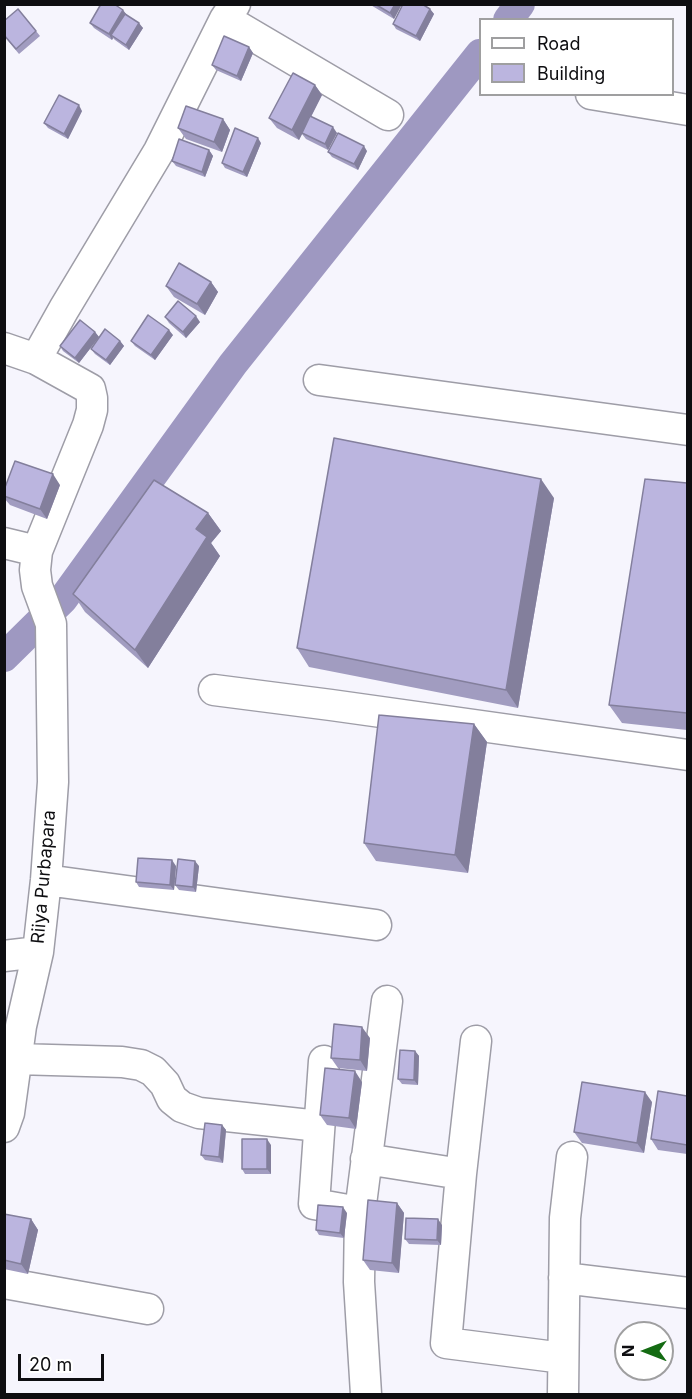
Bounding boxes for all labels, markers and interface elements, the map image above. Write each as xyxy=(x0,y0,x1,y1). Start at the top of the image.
legend xyxy=(479,18,674,96)
text: Road xyxy=(537,33,580,54)
text: Building xyxy=(537,63,605,84)
street label: Riiya Purbapara xyxy=(27,809,61,945)
north arrow xyxy=(614,1321,674,1381)
scale bar xyxy=(21,1342,106,1380)
text: N xyxy=(618,1345,638,1357)
text: 20 m xyxy=(29,1354,72,1375)

